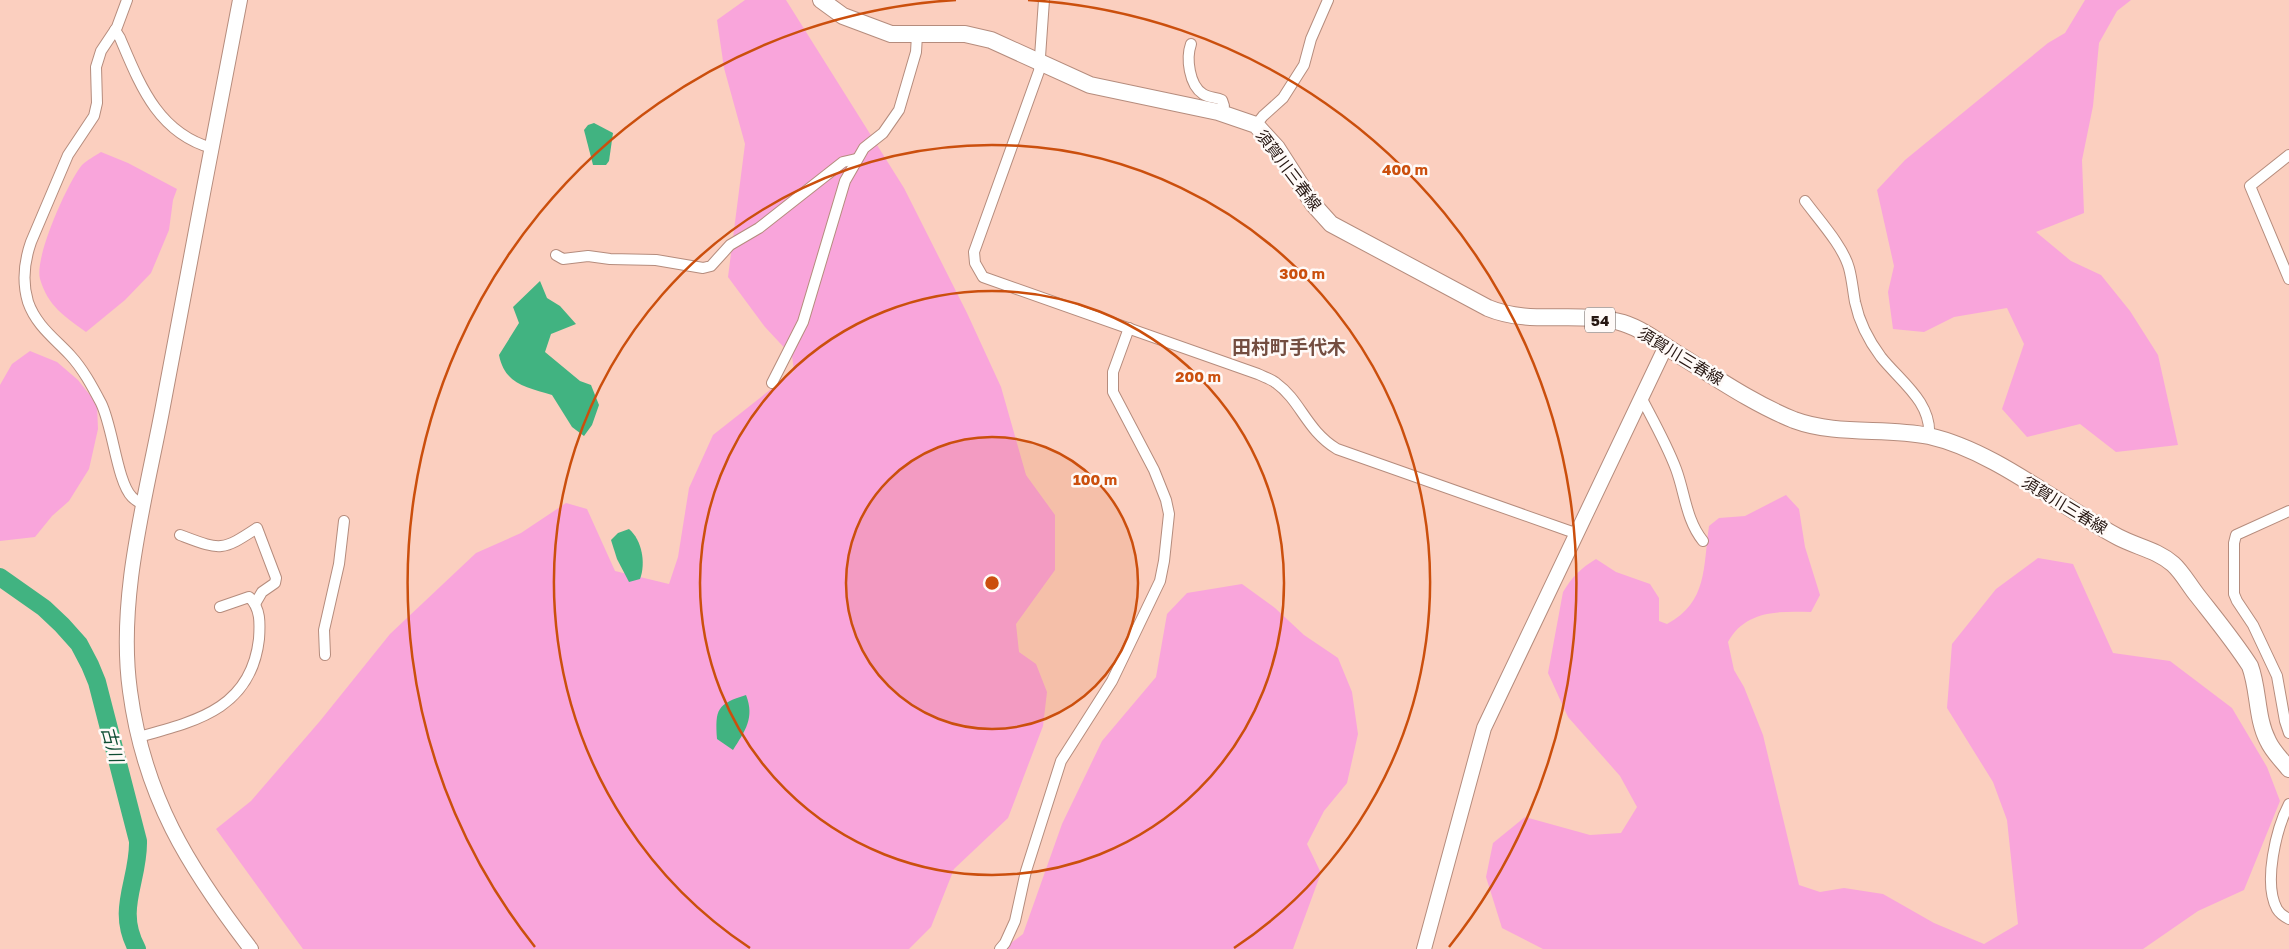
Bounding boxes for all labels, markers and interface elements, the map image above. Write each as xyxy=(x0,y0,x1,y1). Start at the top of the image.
street label: 須賀川三春線 xyxy=(1252,126,1326,214)
text: 400 m xyxy=(1382,160,1428,178)
text: 300 m xyxy=(1279,264,1325,282)
road number: 54 xyxy=(1585,308,1615,332)
street label: 須賀川三春線 xyxy=(1635,323,1727,389)
district label: 田村町手代木 xyxy=(1232,335,1346,358)
text: 200 m xyxy=(1175,367,1221,385)
text: 100 m xyxy=(1073,470,1117,488)
street label: 須賀川三春線 xyxy=(2019,472,2111,538)
centre of rings xyxy=(983,574,1001,592)
water label: 古川 xyxy=(98,724,129,766)

